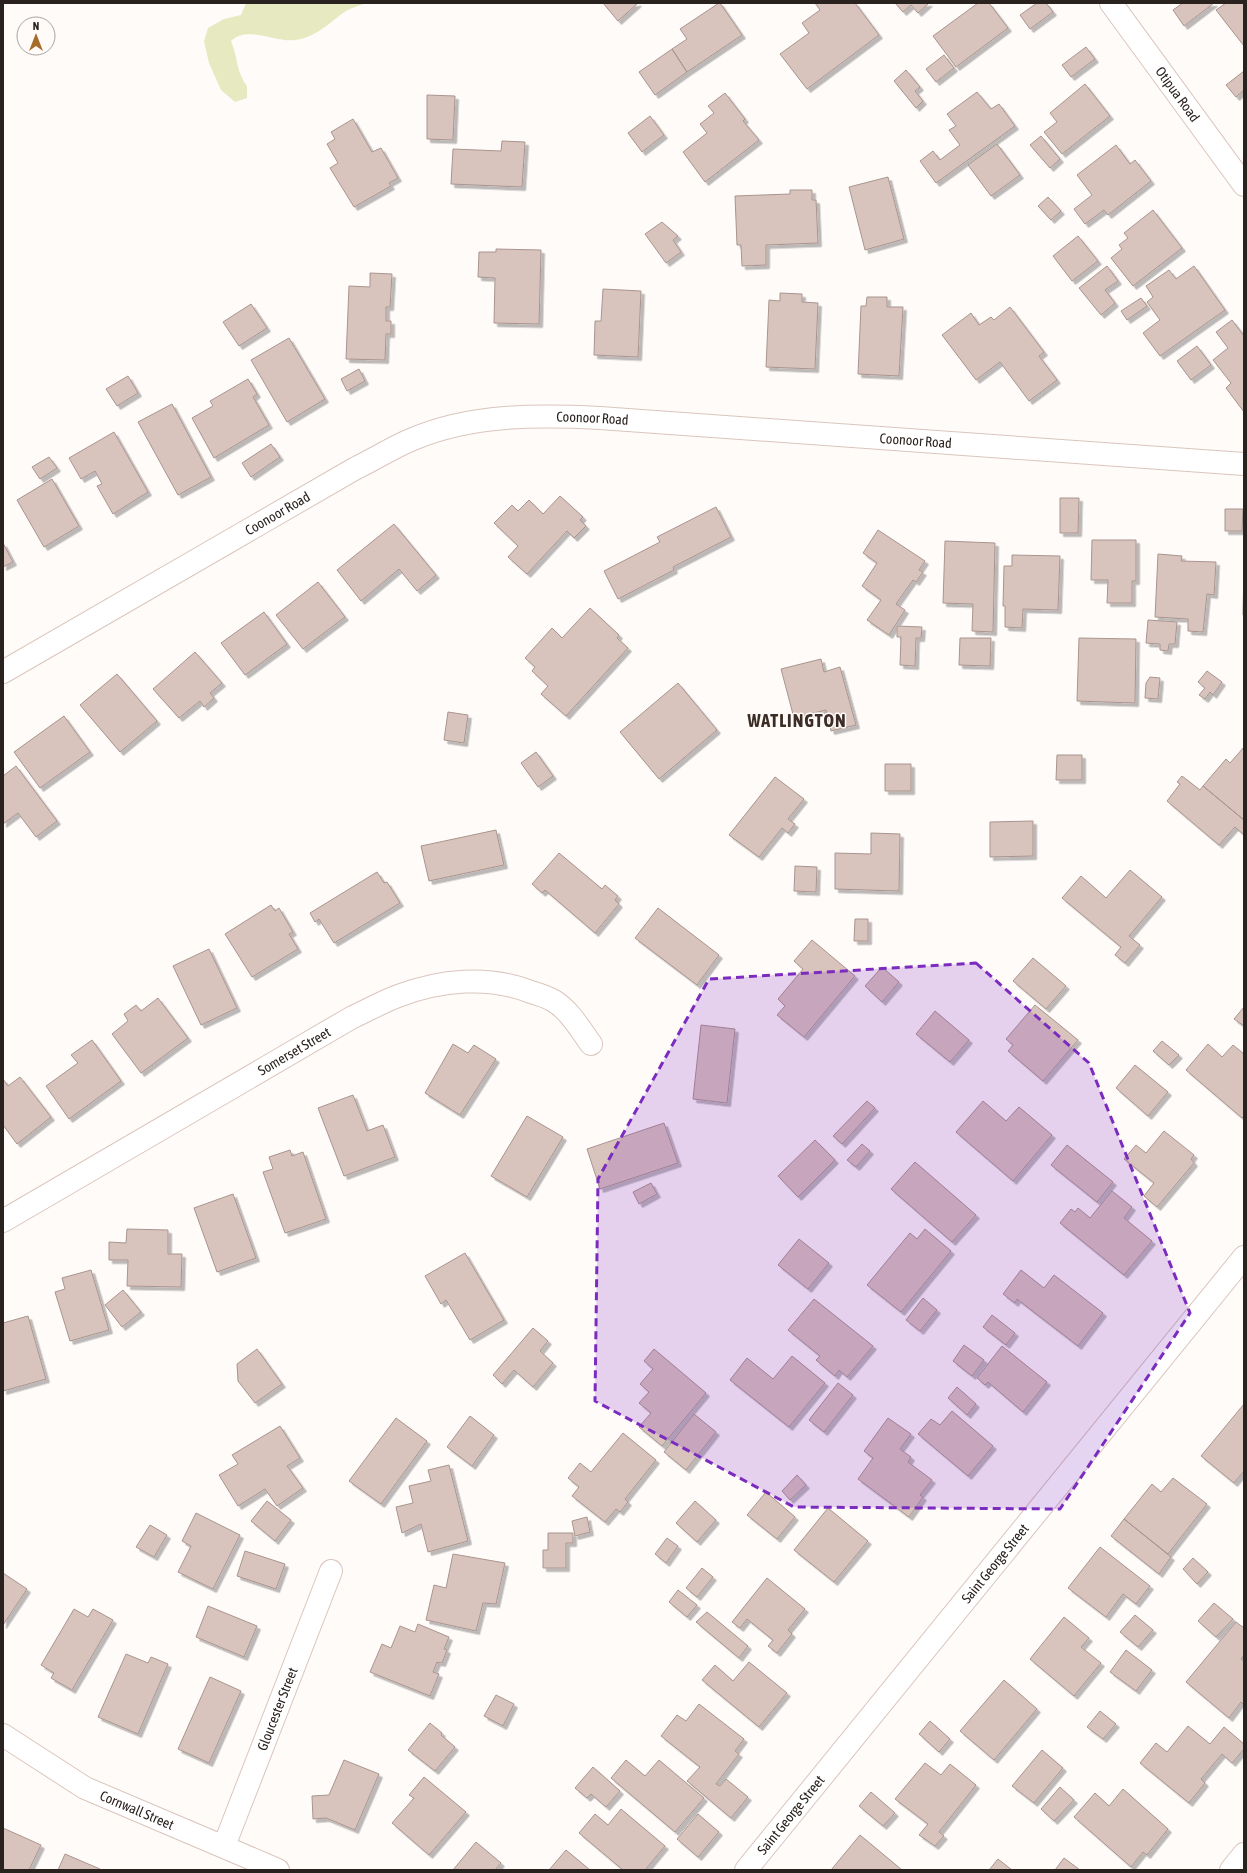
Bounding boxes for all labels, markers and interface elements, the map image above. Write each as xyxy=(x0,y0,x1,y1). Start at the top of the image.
north arrow xyxy=(16,16,56,56)
text: N xyxy=(33,20,39,32)
street label: Otipua Road xyxy=(1152,64,1203,125)
street label: Coonoor Road xyxy=(556,409,629,428)
street label: Coonoor Road xyxy=(879,430,952,451)
street label: Coonoor Road xyxy=(242,488,313,538)
district label: WATLINGTON xyxy=(746,710,847,731)
street label: Somerset Street xyxy=(255,1024,333,1079)
street label: Saint George Street xyxy=(958,1521,1032,1606)
street label: Gloucester Street xyxy=(254,1665,301,1753)
street label: Saint George Street xyxy=(754,1772,828,1858)
street label: Cornwall Street xyxy=(98,1787,176,1833)

